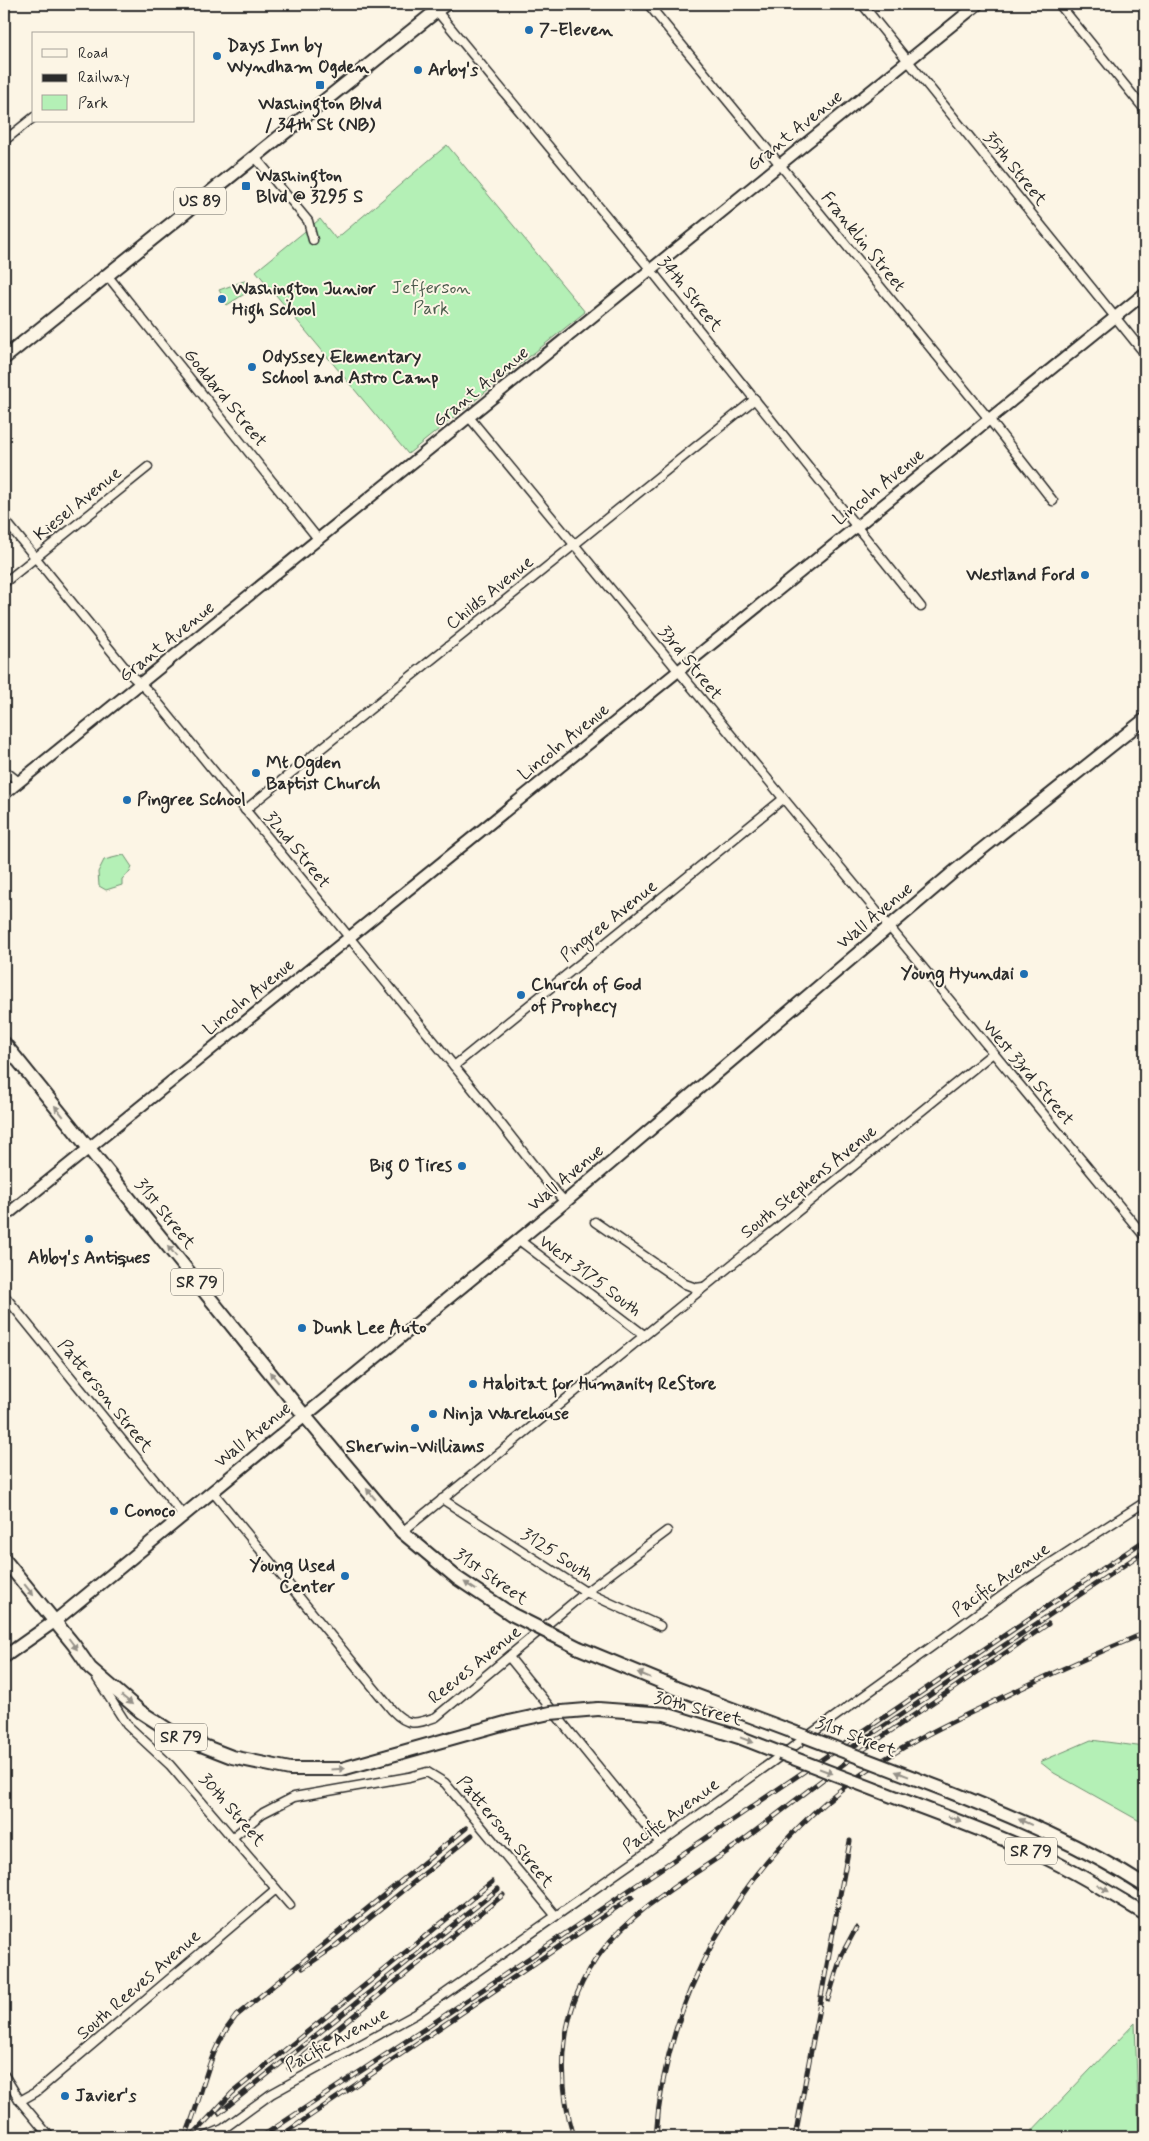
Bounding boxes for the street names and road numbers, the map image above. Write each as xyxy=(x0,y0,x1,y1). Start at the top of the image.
street label: Grant Avenue xyxy=(742,85,848,177)
street label: 35th Street xyxy=(978,127,1053,212)
street label: Franklin Street xyxy=(815,187,911,297)
road number: US 89 xyxy=(174,188,226,215)
street label: 34th Street xyxy=(652,251,728,337)
street label: Grant Avenue xyxy=(428,341,534,433)
street label: Goddard Street xyxy=(178,344,272,452)
street label: Lincoln Avenue xyxy=(828,443,930,531)
street label: Kiesel Avenue xyxy=(29,461,127,547)
street label: Childs Avenue xyxy=(441,550,539,636)
street label: Grant Avenue xyxy=(114,596,220,688)
street label: 33rd Street xyxy=(653,621,727,705)
street label: Lincoln Avenue xyxy=(513,698,615,786)
street label: 32nd Street xyxy=(258,806,336,894)
street label: Pingree Avenue xyxy=(555,874,663,968)
street label: Wall Avenue xyxy=(832,877,918,955)
street label: Lincoln Avenue xyxy=(198,953,300,1041)
street label: West 33rd Street xyxy=(977,1015,1079,1131)
street label: South Stephens Avenue xyxy=(736,1119,882,1245)
street label: Wall Avenue xyxy=(523,1139,609,1217)
street label: 31st Street xyxy=(129,1174,201,1255)
street label: West 3175 South xyxy=(534,1230,646,1322)
road number: SR 79 xyxy=(171,1268,223,1295)
street label: Patterson Street xyxy=(52,1334,158,1458)
street label: Wall Avenue xyxy=(209,1397,297,1473)
street label: 3125 South xyxy=(516,1523,598,1587)
street label: Pacific Avenue xyxy=(947,1537,1055,1623)
street label: 31st Street xyxy=(449,1543,533,1611)
street label: Reeves Avenue xyxy=(424,1620,527,1710)
street label: 30th Street xyxy=(651,1686,745,1732)
street label: 31st Street xyxy=(812,1711,900,1764)
road number: SR 79 xyxy=(155,1724,207,1750)
street label: 30th Street xyxy=(193,1768,271,1852)
street label: Patterson Street xyxy=(451,1771,559,1893)
street label: Pacific Avenue xyxy=(618,1773,724,1859)
road number: SR 79 xyxy=(1005,1838,1057,1864)
street label: South Reeves Avenue xyxy=(72,1924,206,2046)
street label: Pacific Avenue xyxy=(281,2002,393,2078)

